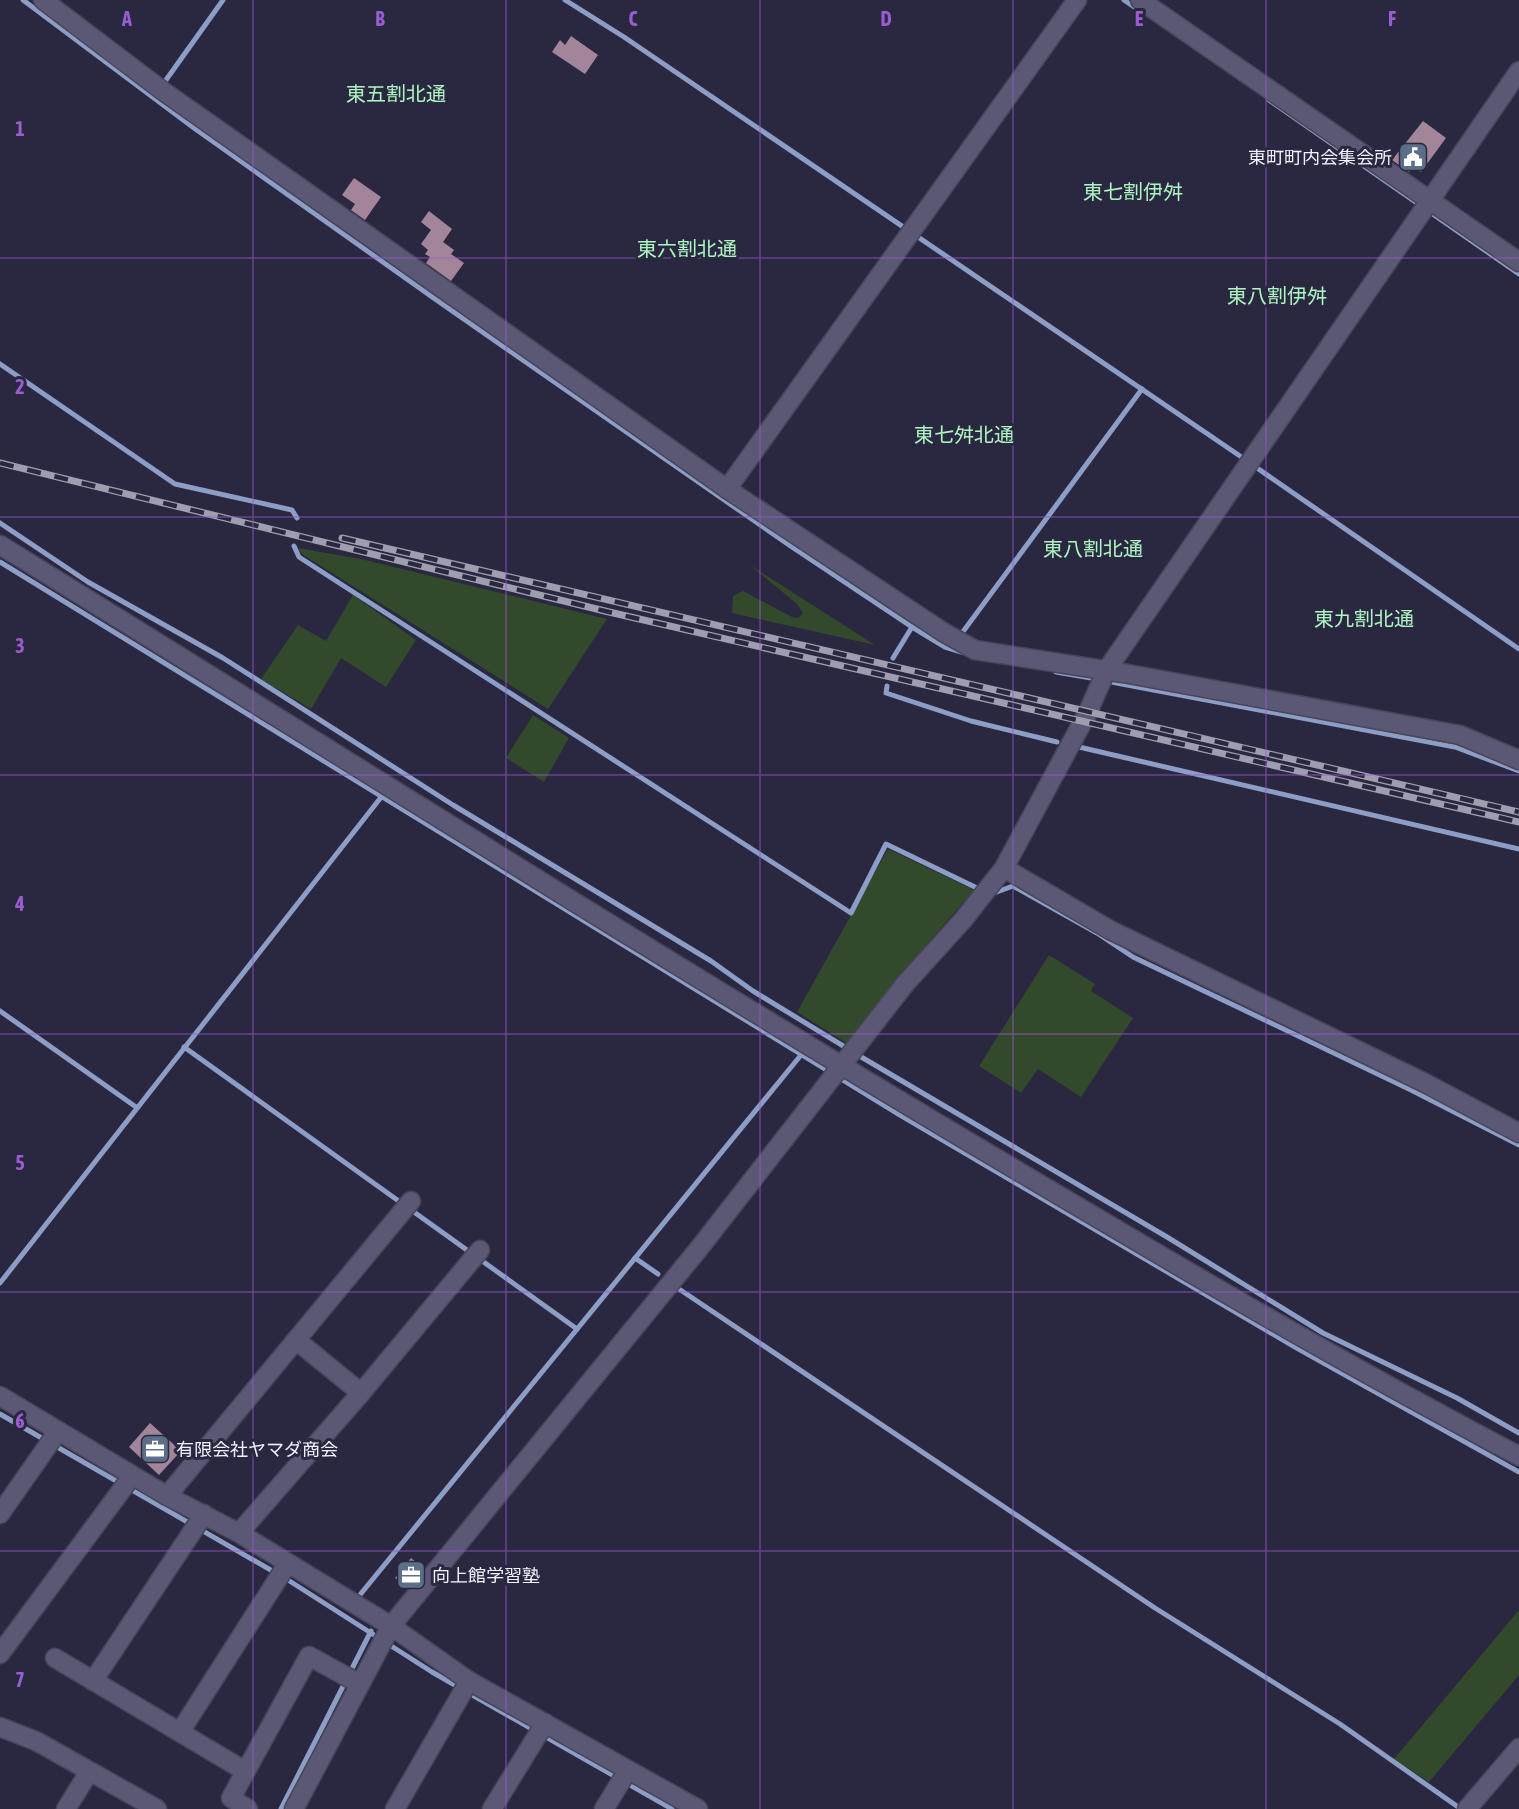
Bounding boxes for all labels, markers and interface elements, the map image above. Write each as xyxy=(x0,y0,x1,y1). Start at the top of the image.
text: A xyxy=(121,7,132,30)
text: B xyxy=(375,7,385,30)
text: C xyxy=(629,7,638,30)
text: D xyxy=(880,7,892,30)
text: E xyxy=(1135,7,1144,30)
text: F xyxy=(1388,7,1396,30)
district label: 東五割北通 xyxy=(346,82,446,105)
text: 1 xyxy=(15,117,25,140)
public building icon: 東町町内会集会所 xyxy=(1397,141,1429,173)
place label: 東町町内会集会所 xyxy=(1248,147,1392,168)
district label: 東七割伊舛 xyxy=(1083,180,1183,203)
district label: 東六割北通 xyxy=(637,237,737,260)
district label: 東八割伊舛 xyxy=(1227,284,1327,307)
text: 2 xyxy=(15,375,25,398)
district label: 東七舛北通 xyxy=(914,423,1014,446)
district label: 東八割北通 xyxy=(1043,537,1143,560)
district label: 東九割北通 xyxy=(1314,607,1414,630)
text: 3 xyxy=(15,634,25,657)
text: 4 xyxy=(14,892,25,915)
text: 5 xyxy=(15,1151,25,1174)
text: 6 xyxy=(15,1409,25,1432)
office icon: 有限会社ヤマダ商会 xyxy=(139,1433,171,1465)
place label: 有限会社ヤマダ商会 xyxy=(176,1439,338,1460)
office icon: 向上館学習塾 xyxy=(395,1559,427,1591)
place label: 向上館学習塾 xyxy=(432,1565,540,1586)
text: 7 xyxy=(15,1668,25,1691)

